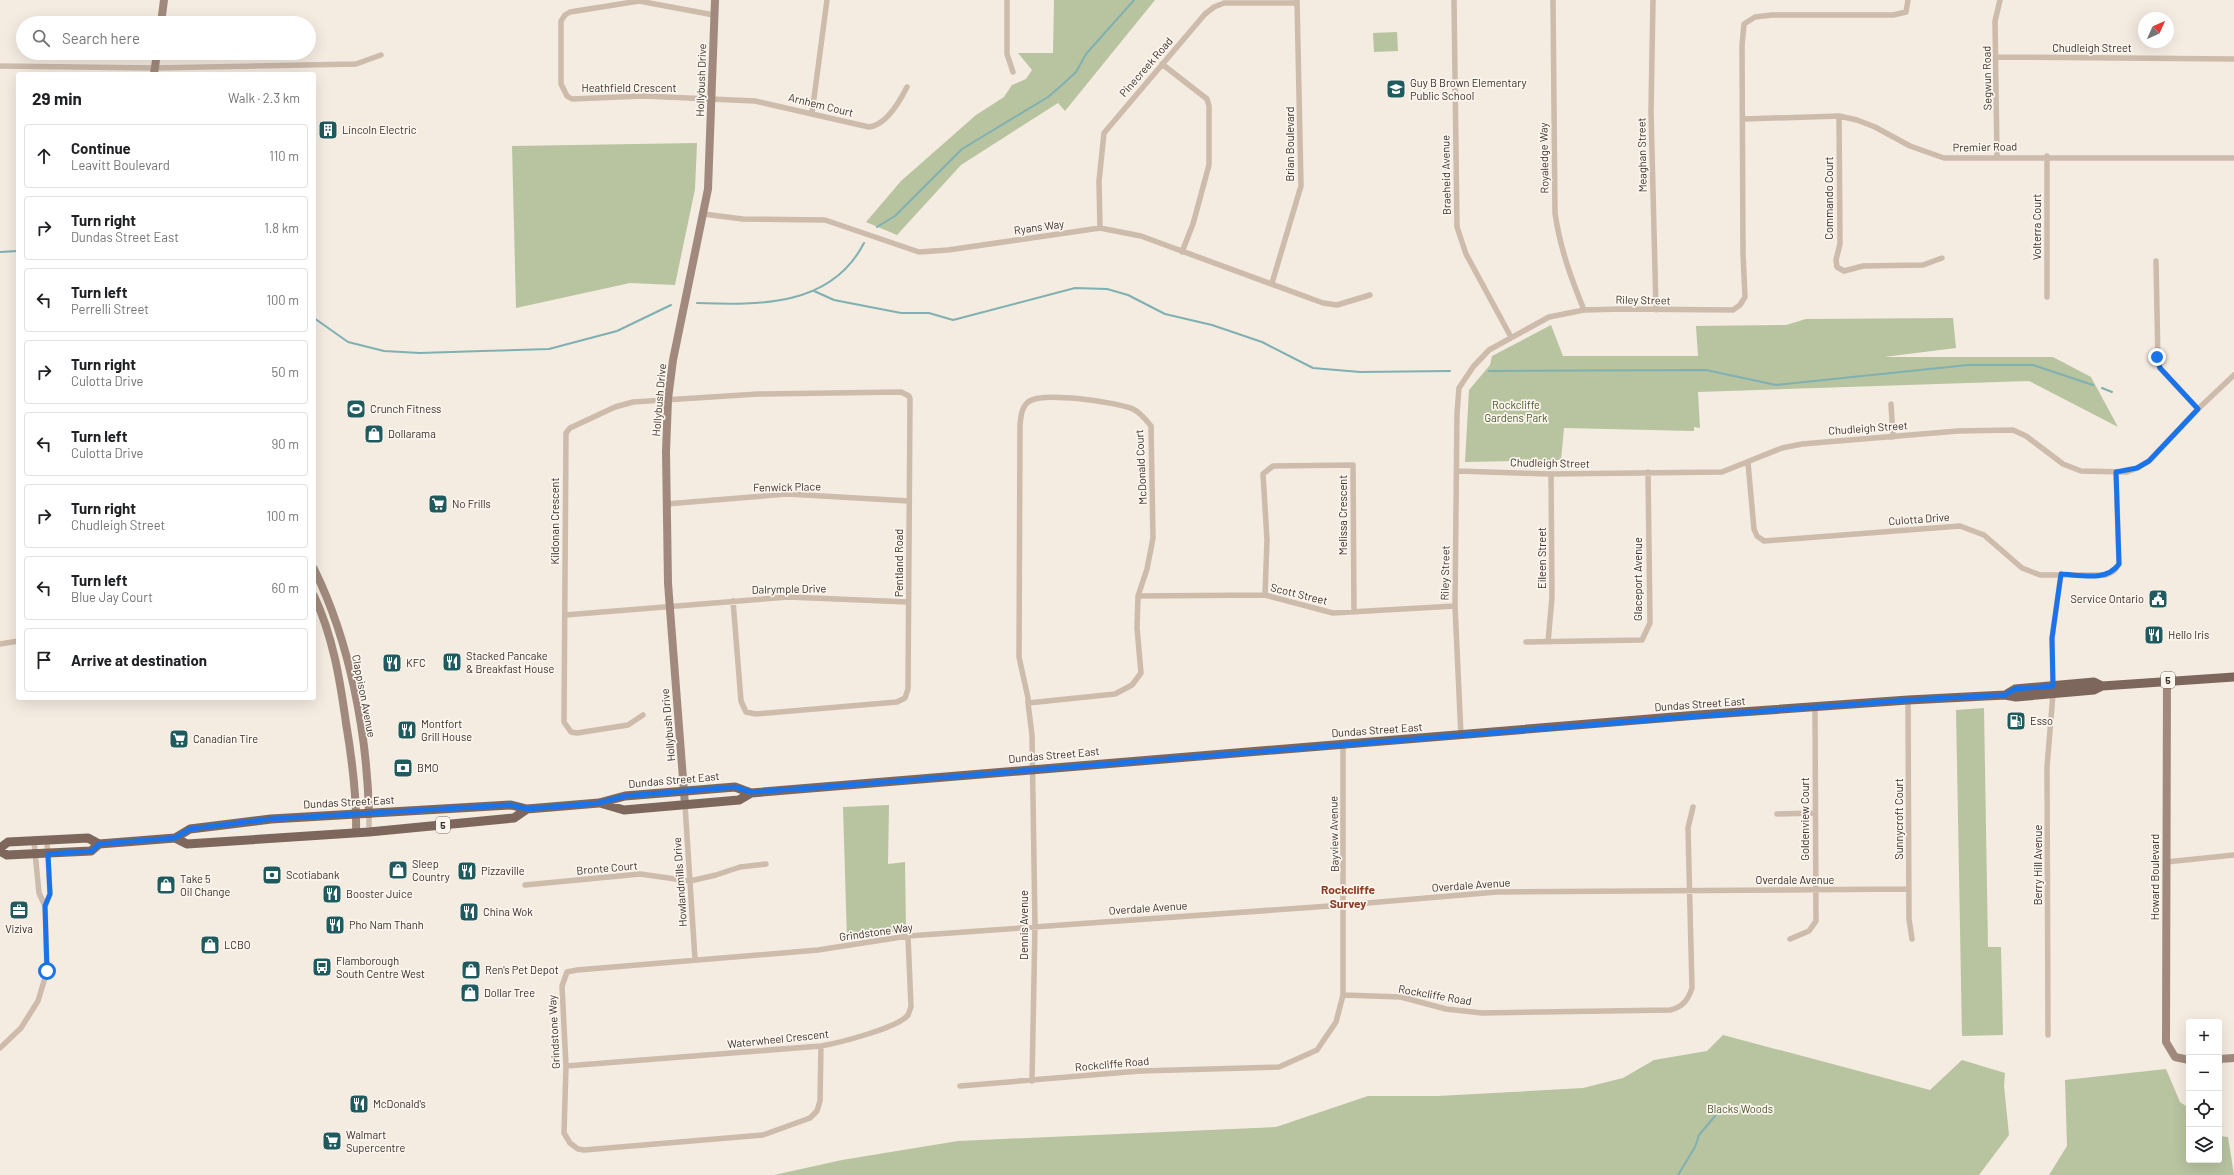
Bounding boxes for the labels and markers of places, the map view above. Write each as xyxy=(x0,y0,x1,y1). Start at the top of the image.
place label: Guy B Brown Elementary Public School xyxy=(1410,76,1527,102)
school or university icon: Guy B Brown Elementary Public School xyxy=(1385,78,1407,100)
building icon: Lincoln Electric xyxy=(317,119,339,141)
place label: Lincoln Electric xyxy=(342,123,417,136)
sports icon: Crunch Fitness xyxy=(345,398,367,420)
place label: Crunch Fitness xyxy=(370,402,441,415)
shop icon: Dollarama xyxy=(363,423,385,445)
place label: Dollarama xyxy=(388,427,436,440)
supermarket icon: No Frills xyxy=(427,493,449,515)
place label: No Frills xyxy=(452,497,491,510)
public building icon: Service Ontario xyxy=(2147,588,2169,610)
place label: Service Ontario xyxy=(2070,592,2144,605)
restaurant icon: Hello Iris xyxy=(2143,624,2165,646)
place label: Hello Iris xyxy=(2168,628,2209,641)
place label: Stacked Pancake & Breakfast House xyxy=(466,649,554,675)
restaurant icon: Stacked Pancake & Breakfast House xyxy=(441,651,463,673)
restaurant icon: KFC xyxy=(381,652,403,674)
place label: KFC xyxy=(406,656,426,669)
fuel station icon: Esso xyxy=(2005,710,2027,732)
place label: Esso xyxy=(2030,714,2053,727)
place label: Montfort Grill House xyxy=(421,717,472,743)
restaurant icon: Montfort Grill House xyxy=(396,719,418,741)
supermarket icon: Canadian Tire xyxy=(168,728,190,750)
place label: Canadian Tire xyxy=(193,732,258,745)
bank icon: BMO xyxy=(392,757,414,779)
place label: BMO xyxy=(417,761,439,774)
place label: Sleep Country xyxy=(412,857,450,883)
shop icon: Sleep Country xyxy=(387,859,409,881)
restaurant icon: Pizzaville xyxy=(456,860,478,882)
bank icon: Scotiabank xyxy=(261,864,283,886)
place label: Pizzaville xyxy=(481,864,525,877)
place label: Scotiabank xyxy=(286,868,340,881)
place label: Take 5 Oil Change xyxy=(180,872,230,898)
shop icon: Take 5 Oil Change xyxy=(155,874,177,896)
restaurant icon: Booster Juice xyxy=(321,883,343,905)
place label: Booster Juice xyxy=(346,887,413,900)
office icon: Viziva xyxy=(8,899,30,921)
restaurant icon: China Wok xyxy=(458,901,480,923)
place label: China Wok xyxy=(483,905,533,918)
restaurant icon: Pho Nam Thanh xyxy=(324,914,346,936)
place label: Pho Nam Thanh xyxy=(349,918,424,931)
place label: Viziva xyxy=(5,922,33,935)
shop icon: LCBO xyxy=(199,934,221,956)
place label: LCBO xyxy=(224,938,251,951)
place label: Flamborough South Centre West xyxy=(336,954,425,980)
bus stop icon: Flamborough South Centre West xyxy=(311,956,333,978)
shop icon: Ren's Pet Depot xyxy=(460,959,482,981)
place label: Ren's Pet Depot xyxy=(485,963,559,976)
shop icon: Dollar Tree xyxy=(459,982,481,1004)
place label: Dollar Tree xyxy=(484,986,535,999)
restaurant icon: McDonald's xyxy=(348,1093,370,1115)
place label: McDonald's xyxy=(373,1097,426,1110)
place label: Walmart Supercentre xyxy=(346,1128,406,1154)
supermarket icon: Walmart Supercentre xyxy=(321,1130,343,1152)

